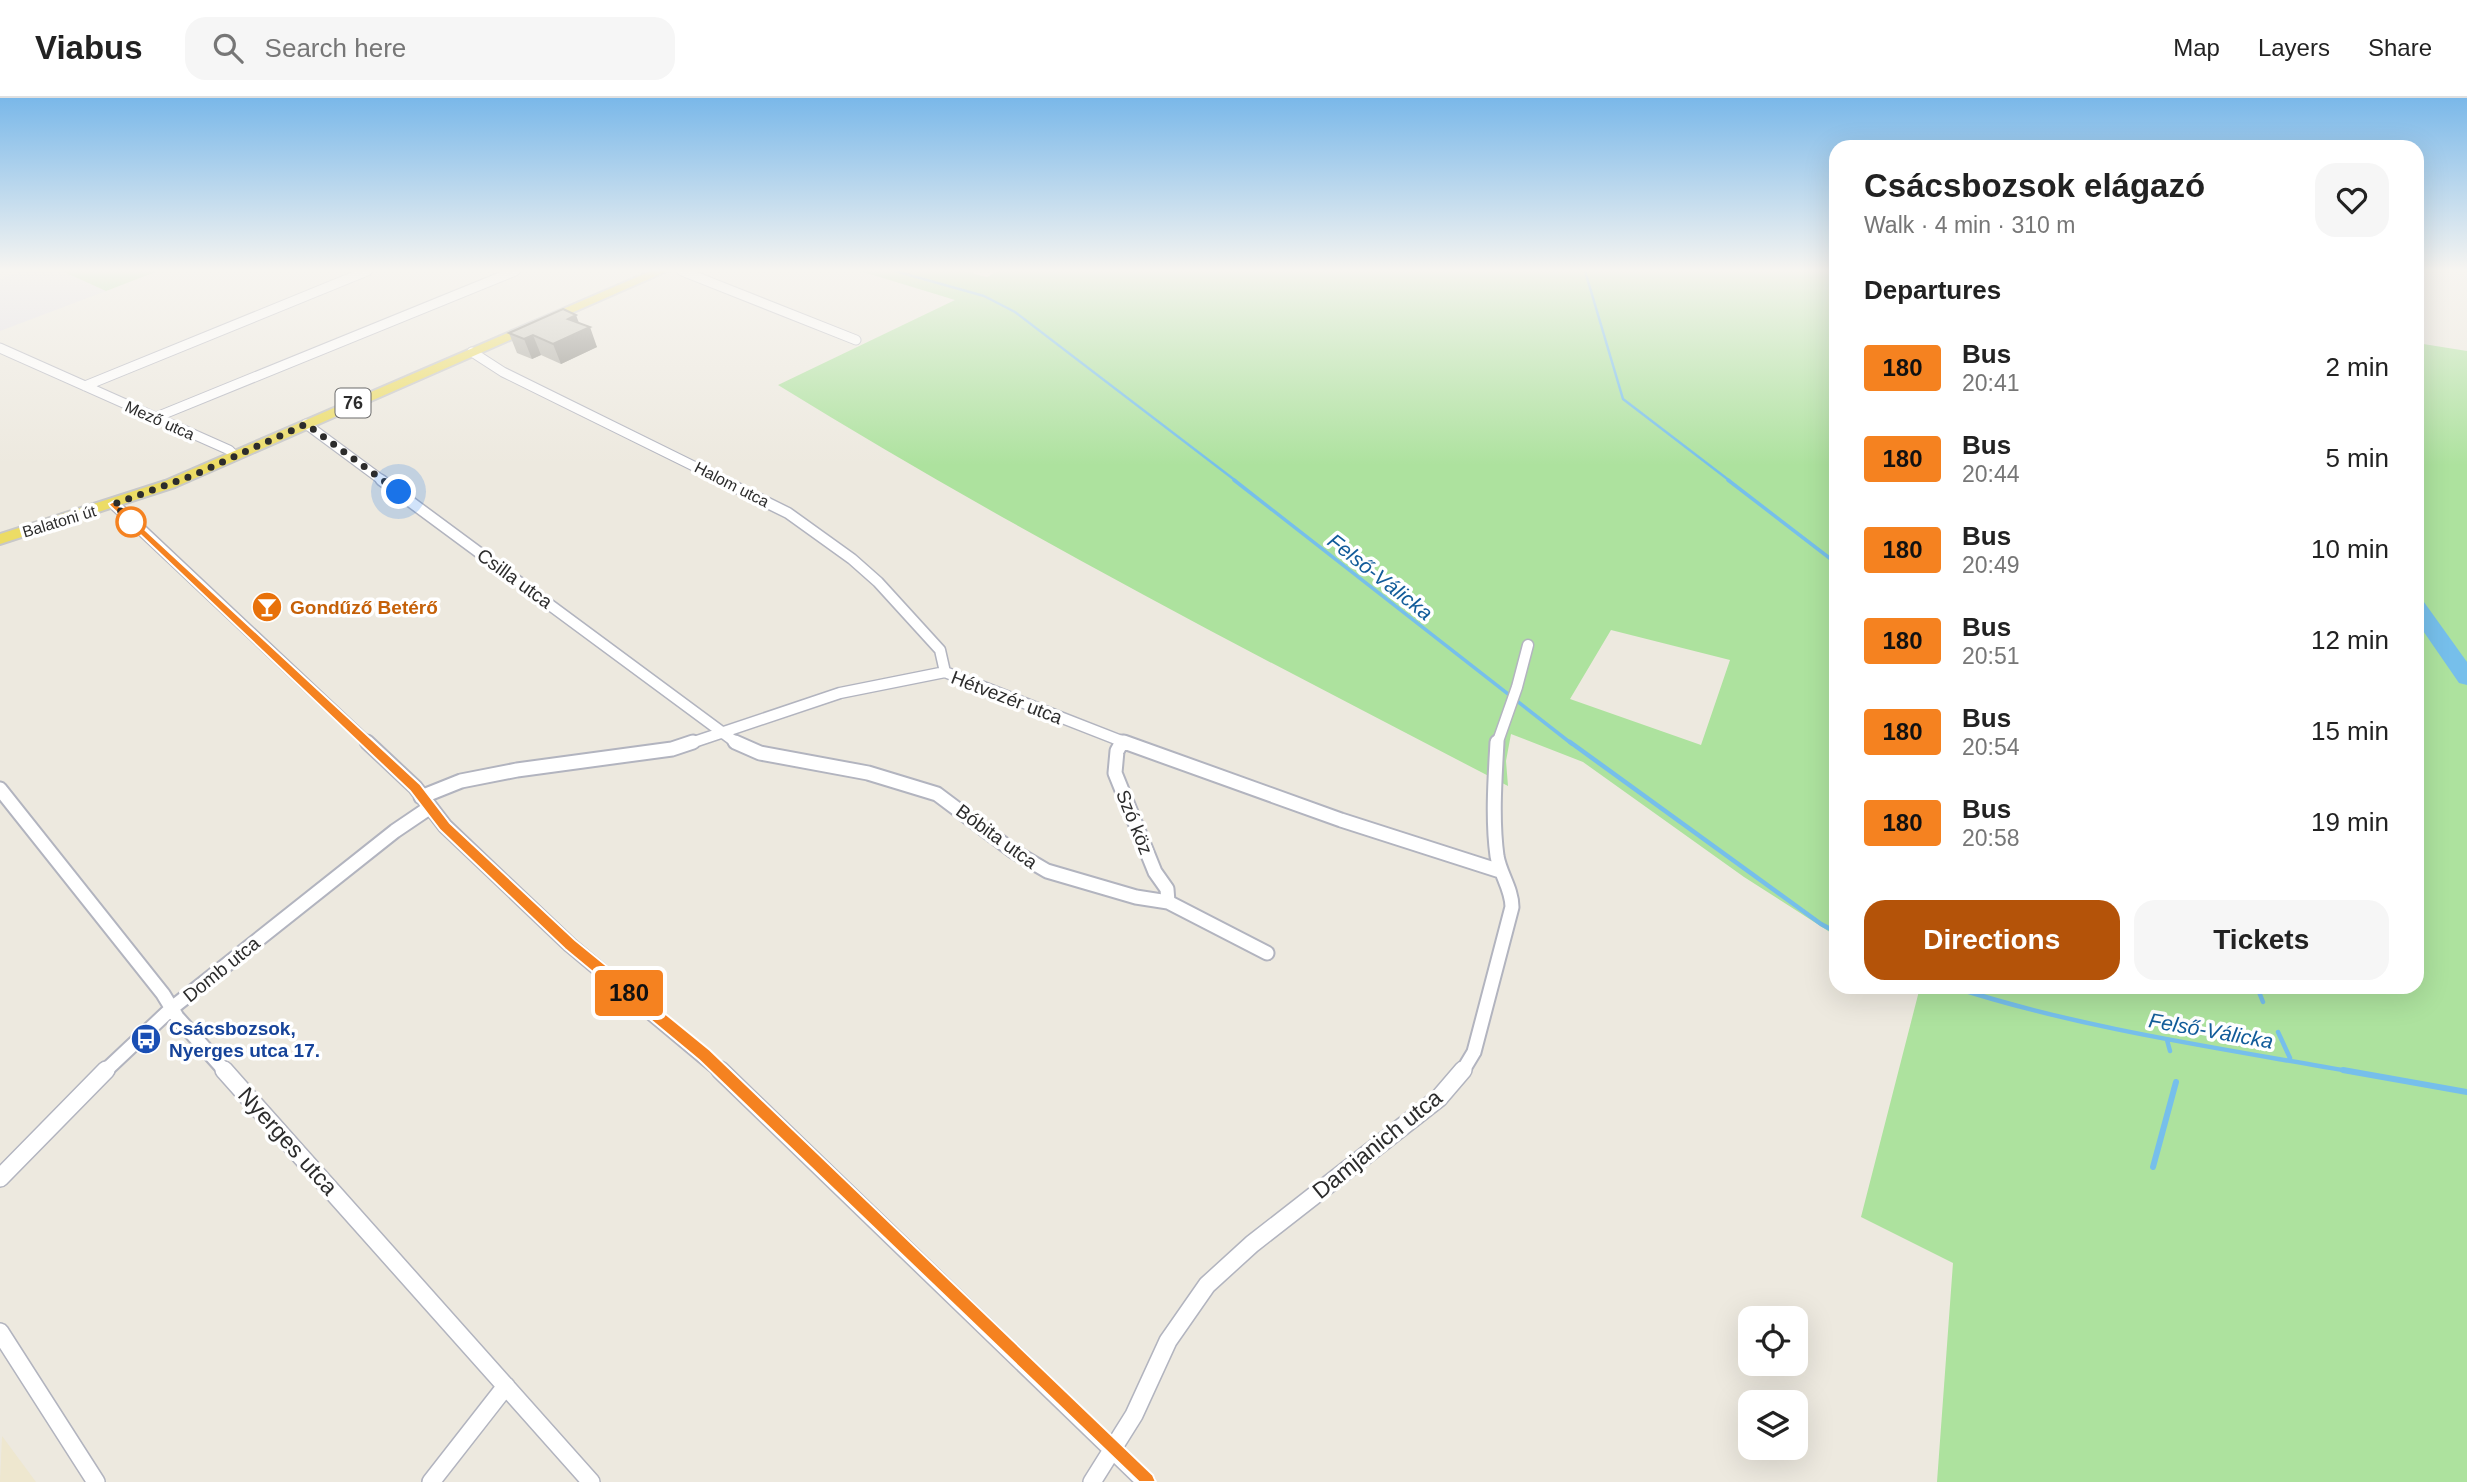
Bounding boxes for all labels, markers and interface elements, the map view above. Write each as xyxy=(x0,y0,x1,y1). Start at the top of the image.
search box xyxy=(185,17,675,80)
text: Viabus xyxy=(35,29,143,66)
icon: search xyxy=(209,29,247,67)
text: Search here xyxy=(265,33,406,63)
text: Map xyxy=(2173,34,2220,61)
text: Layers xyxy=(2258,34,2330,61)
text: Share xyxy=(2368,34,2432,61)
button: heart xyxy=(2315,163,2389,237)
text: Csácsbozsok elágazó xyxy=(1864,167,2205,204)
text: Walk · 4 min · 310 m xyxy=(1864,212,2075,238)
text: Departures xyxy=(1864,275,2001,305)
text: Bus xyxy=(1962,339,2011,369)
text: 2 min xyxy=(2325,352,2389,382)
text: 180 xyxy=(1882,354,1923,381)
text: 20:41 xyxy=(1962,370,2020,396)
road number: 76 xyxy=(336,388,370,418)
street label: Mező utca xyxy=(123,398,197,443)
text: Bus xyxy=(1962,430,2011,460)
text: 5 min xyxy=(2325,443,2389,473)
text: 180 xyxy=(1882,445,1923,472)
street label: Halom utca xyxy=(692,459,772,510)
text: 20:44 xyxy=(1962,461,2020,487)
your location xyxy=(381,474,416,509)
street label: Balatoni út xyxy=(21,502,98,541)
unlabelled marker xyxy=(116,507,146,537)
text: Bus xyxy=(1962,521,2011,551)
water label: Felső-Válicka xyxy=(1324,529,1437,624)
text: 10 min xyxy=(2311,534,2389,564)
text: 180 xyxy=(1882,536,1923,563)
street label: Csilla utca xyxy=(473,544,557,613)
text: 20:49 xyxy=(1962,552,2020,578)
bar icon: Gondűző Betérő xyxy=(250,590,284,624)
place label: Gondűző Betérő xyxy=(290,597,438,618)
text: Bus xyxy=(1962,612,2011,642)
text: 12 min xyxy=(2311,625,2389,655)
text: 180 xyxy=(1882,627,1923,654)
text: 20:51 xyxy=(1962,643,2020,669)
street label: Hétvezér utca xyxy=(948,667,1066,728)
text: Bus xyxy=(1962,703,2011,733)
text: 15 min xyxy=(2311,716,2389,746)
text: 180 xyxy=(1882,718,1923,745)
text: 20:54 xyxy=(1962,734,2020,760)
street label: Szó köz xyxy=(1112,787,1157,857)
text: Bus xyxy=(1962,794,2011,824)
street label: Bóbita utca xyxy=(952,800,1042,873)
text: 19 min xyxy=(2311,807,2389,837)
text: 180 xyxy=(1882,809,1923,836)
text: 20:58 xyxy=(1962,825,2020,851)
button: Directions xyxy=(1864,900,2120,980)
button: Tickets xyxy=(2134,900,2389,980)
street label: Domb utca xyxy=(179,932,264,1006)
line badge: 180 xyxy=(589,970,669,1016)
text: 180 xyxy=(609,979,649,1006)
water label: Felső-Válicka xyxy=(2147,1008,2275,1053)
place label: Csácsbozsok, Nyerges utca 17. xyxy=(169,1018,320,1061)
bus stop icon: Csácsbozsok, Nyerges utca 17. xyxy=(129,1022,163,1056)
street label: Nyerges utca xyxy=(233,1082,343,1200)
street label: Damjanich utca xyxy=(1307,1084,1447,1204)
map controls xyxy=(1738,1306,1808,1460)
button: locate xyxy=(1738,1306,1808,1376)
button: layers xyxy=(1738,1390,1808,1460)

